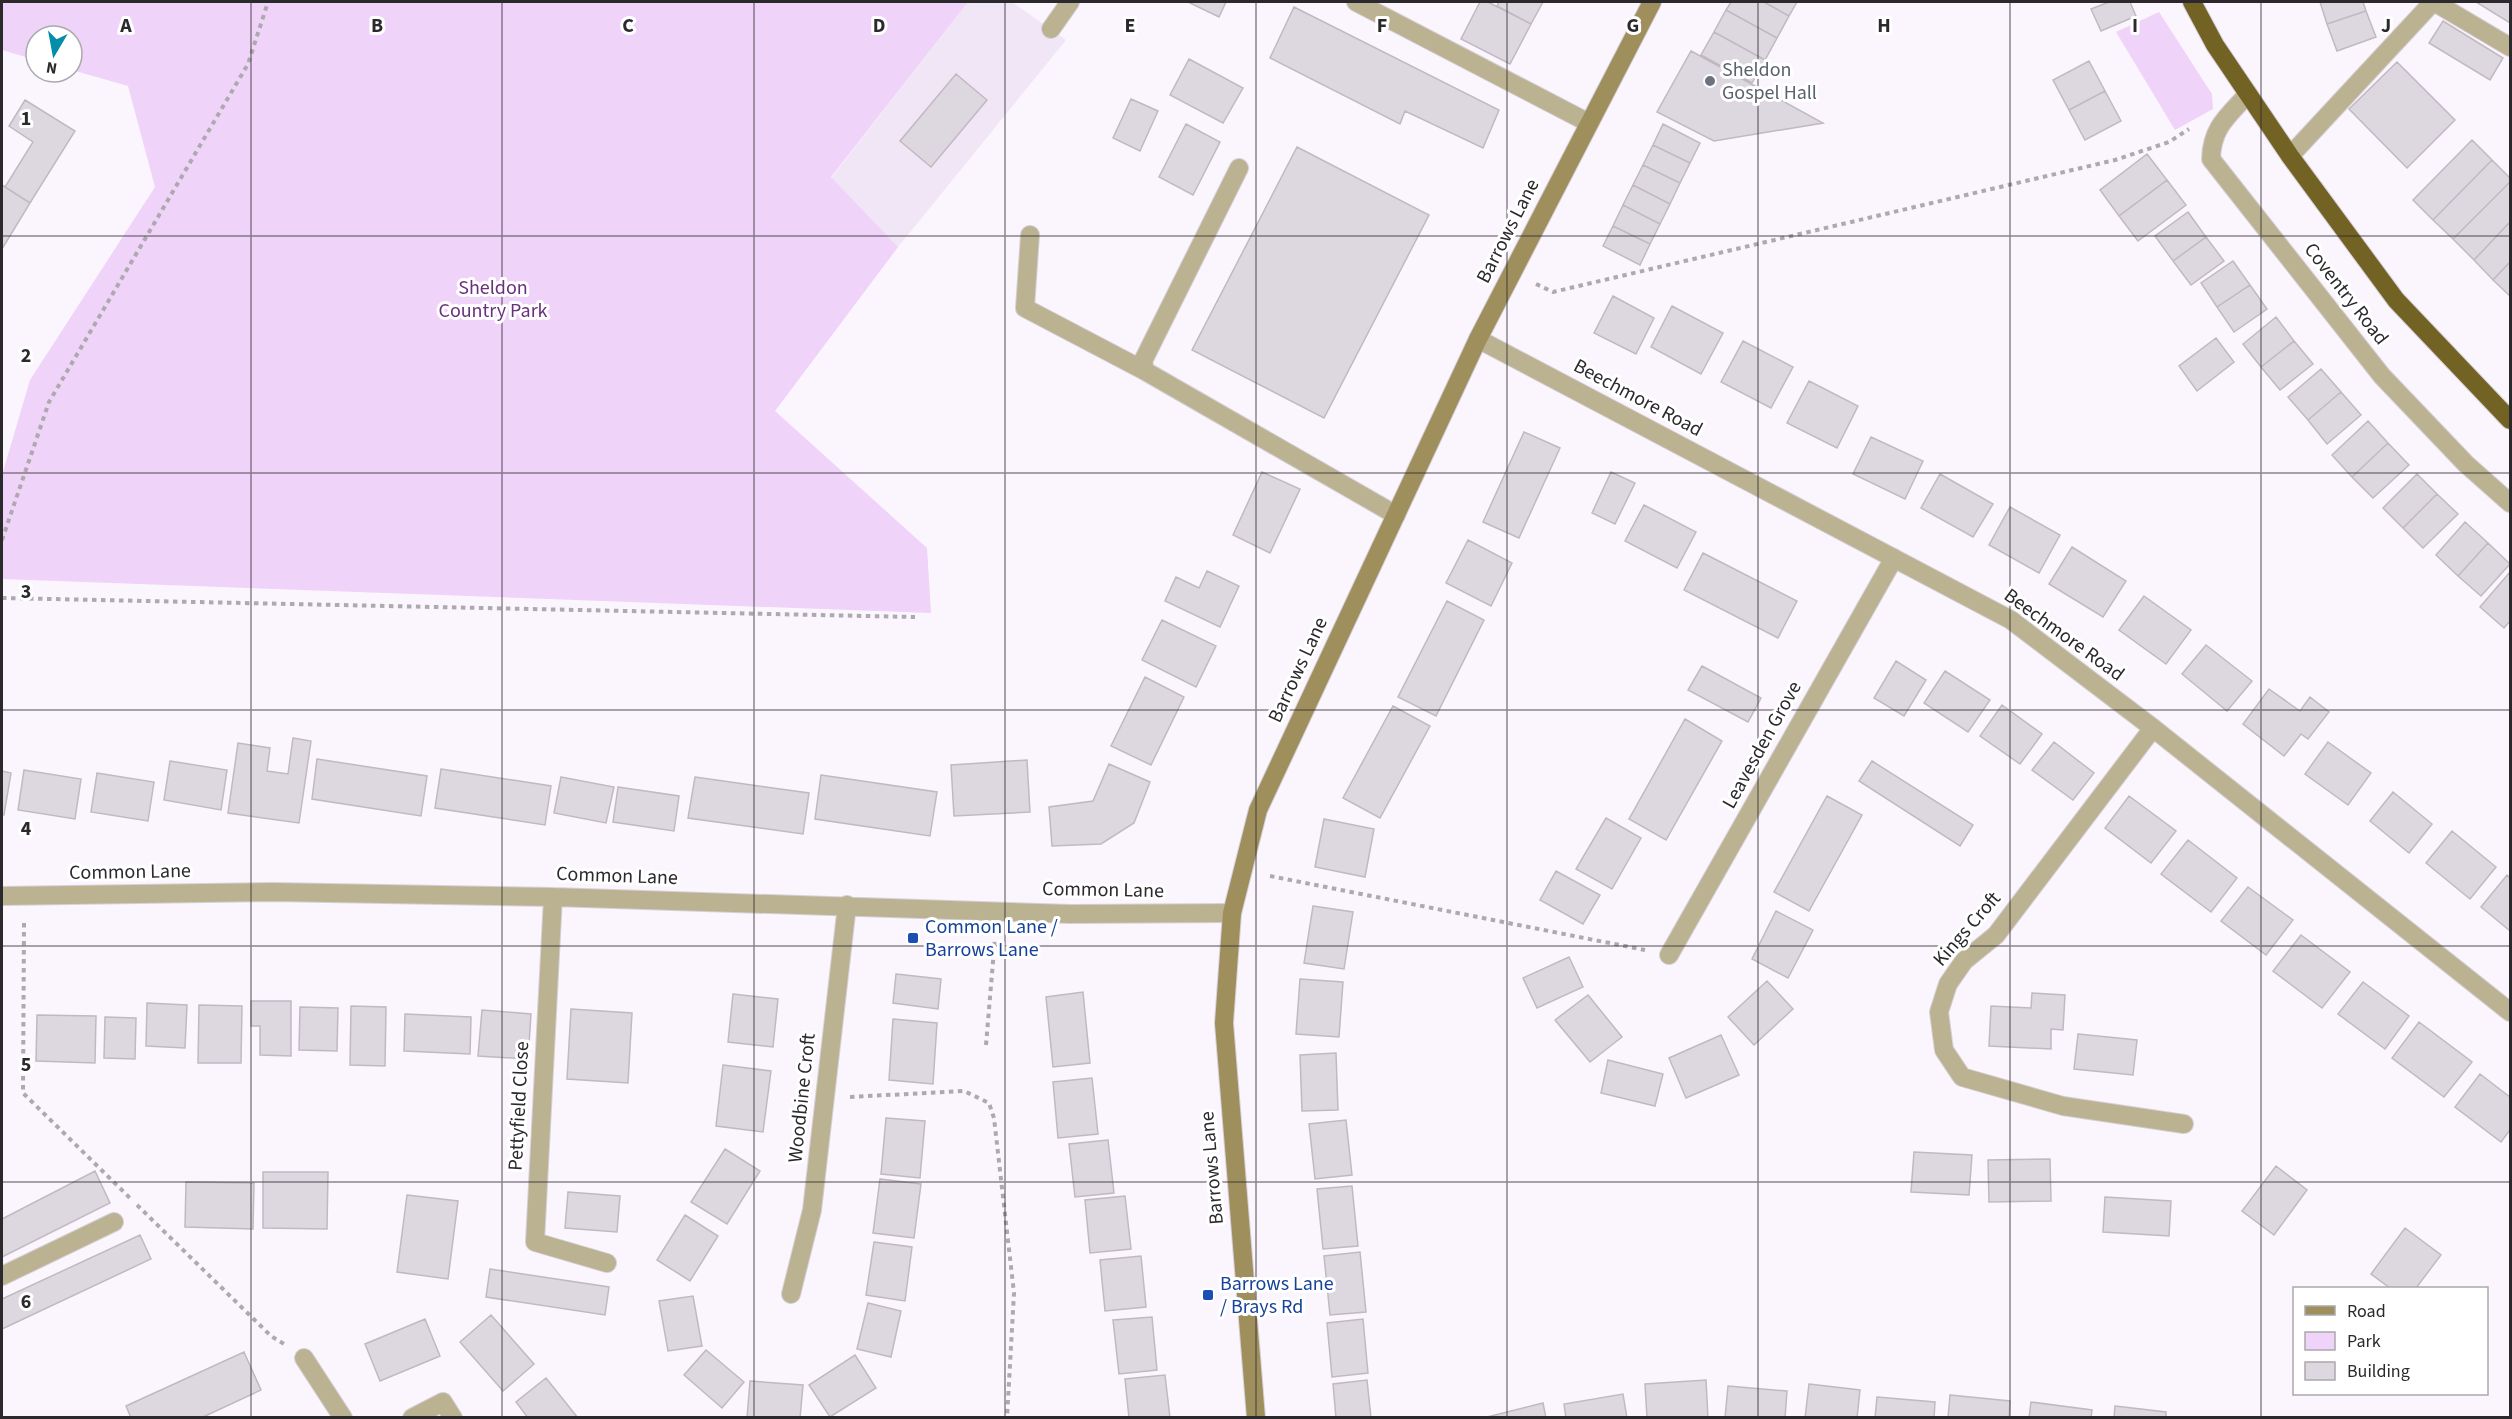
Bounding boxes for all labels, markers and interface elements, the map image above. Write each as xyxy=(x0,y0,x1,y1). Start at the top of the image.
text: A xyxy=(119,12,132,40)
text: B xyxy=(371,12,383,40)
text: C xyxy=(622,12,634,40)
text: D xyxy=(873,12,885,40)
text: E xyxy=(1125,12,1135,40)
text: F xyxy=(1377,12,1387,40)
text: G xyxy=(1627,12,1639,40)
text: H xyxy=(1877,12,1891,40)
text: I xyxy=(2132,12,2138,40)
text: J xyxy=(2381,12,2391,40)
north arrow xyxy=(24,24,84,84)
text: N xyxy=(44,56,59,80)
place label: Sheldon Gospel Hall xyxy=(1722,56,1817,107)
marker: Sheldon Gospel Hall xyxy=(1703,74,1717,88)
text: 1 xyxy=(21,105,31,133)
street label: Barrows Lane xyxy=(1470,174,1546,288)
street label: Coventry Road xyxy=(2297,237,2395,351)
park label: Sheldon Country Park xyxy=(438,274,548,325)
text: 2 xyxy=(21,342,31,370)
street label: Beechmore Road xyxy=(1568,352,1708,444)
text: 3 xyxy=(21,578,31,606)
street label: Beechmore Road xyxy=(1998,582,2130,688)
street label: Barrows Lane xyxy=(1261,612,1335,727)
street label: Leavesden Grove xyxy=(1715,676,1809,814)
text: 4 xyxy=(21,815,32,843)
street label: Common Lane xyxy=(69,857,191,887)
street label: Common Lane xyxy=(556,860,678,892)
street label: Common Lane xyxy=(1042,875,1164,905)
street label: Kings Croft xyxy=(1927,885,2007,972)
place label: Common Lane / Barrows Lane xyxy=(925,913,1058,964)
marker: Common Lane / Barrows Lane xyxy=(906,931,920,945)
street label: Woodbine Croft xyxy=(781,1032,823,1164)
street label: Pettyfield Close xyxy=(502,1041,536,1171)
text: 5 xyxy=(21,1051,31,1079)
street label: Barrows Lane xyxy=(1193,1110,1231,1226)
place label: Barrows Lane / Brays Rd xyxy=(1220,1270,1334,1321)
legend xyxy=(2293,1287,2488,1395)
text: 6 xyxy=(21,1288,31,1316)
marker: Barrows Lane / Brays Rd xyxy=(1201,1288,1215,1302)
text: Road xyxy=(2347,1299,2386,1324)
text: Park xyxy=(2347,1329,2381,1354)
text: Building xyxy=(2347,1359,2410,1384)

